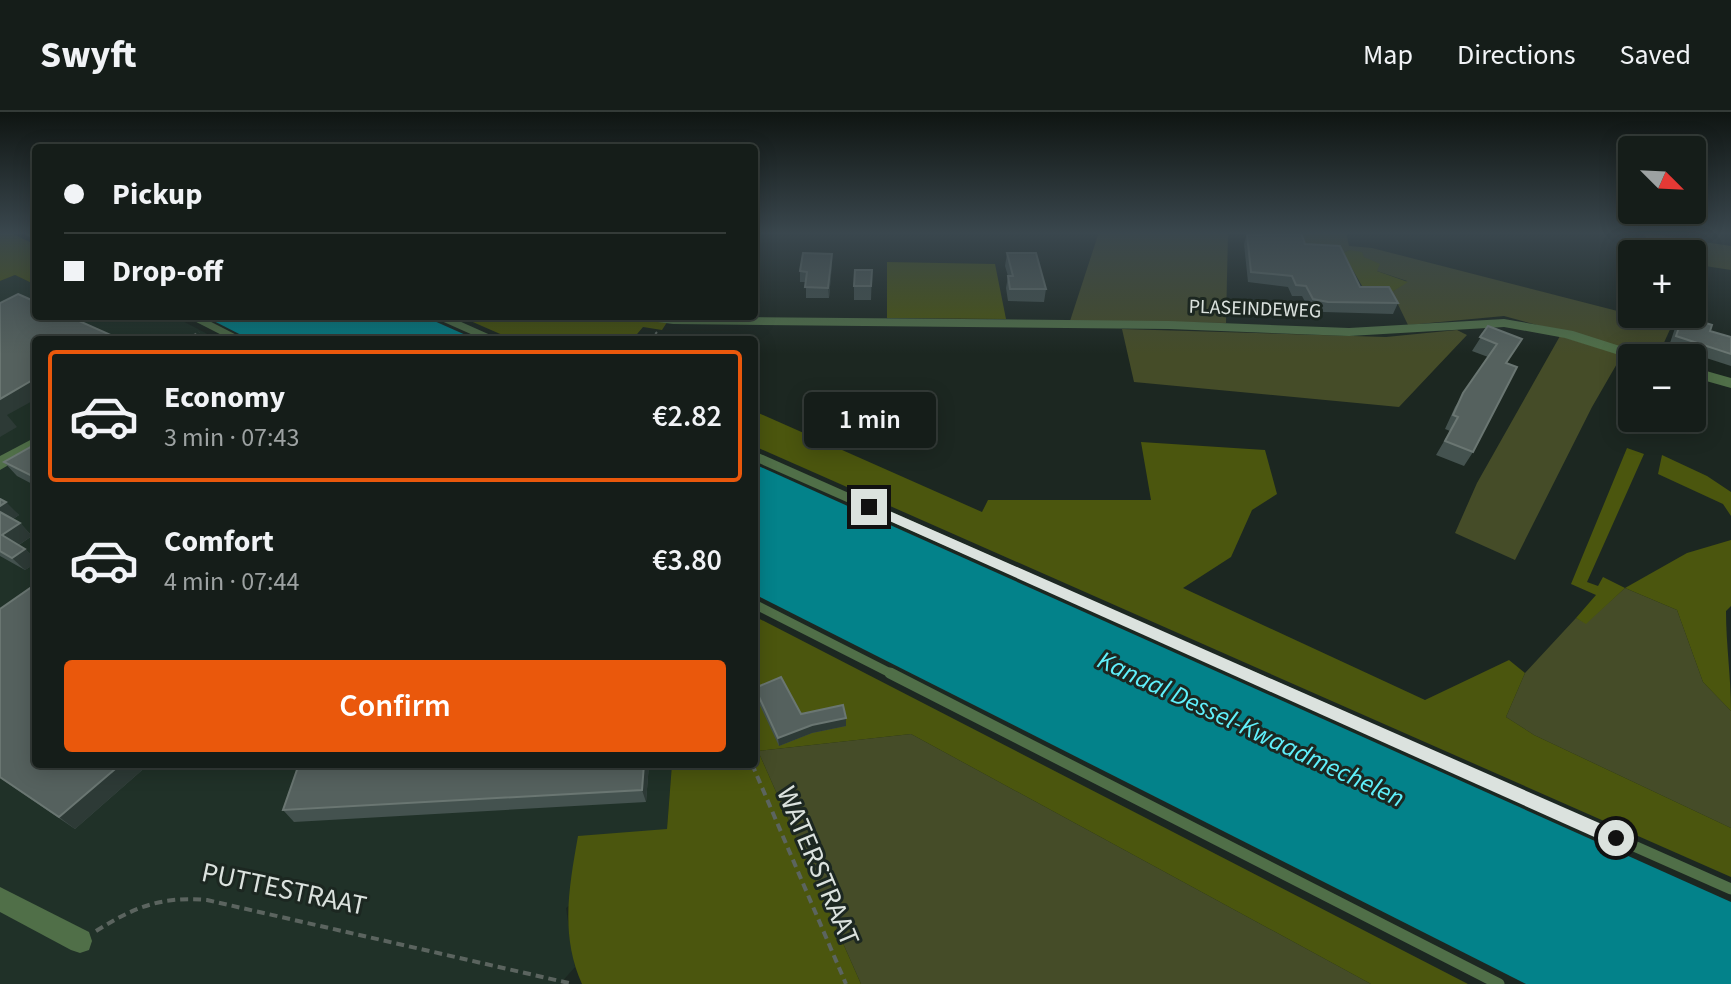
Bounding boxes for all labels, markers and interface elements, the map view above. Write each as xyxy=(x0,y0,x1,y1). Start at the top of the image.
text: Swyft xyxy=(40,28,137,82)
text: Map xyxy=(1363,35,1413,75)
text: Directions xyxy=(1457,35,1576,75)
text: Saved xyxy=(1620,35,1691,75)
north arrow xyxy=(1618,136,1706,224)
map controls xyxy=(1618,136,1706,432)
text: Pickup xyxy=(112,173,202,216)
button: + xyxy=(1618,240,1706,328)
text: Drop-off xyxy=(112,250,223,293)
street label: PLASEINDEWEG xyxy=(1188,293,1322,325)
button: − xyxy=(1618,344,1706,432)
text: Economy xyxy=(164,376,285,419)
icon: car xyxy=(68,380,140,452)
callout: 1 min xyxy=(803,391,935,447)
text: €2.82 xyxy=(652,395,722,438)
text: 1 min xyxy=(839,401,901,438)
text: 3 min · 07:43 xyxy=(164,419,299,456)
route end xyxy=(851,489,887,525)
text: Comfort xyxy=(164,520,274,563)
icon: car xyxy=(68,524,140,596)
text: €3.80 xyxy=(652,539,722,582)
text: 4 min · 07:44 xyxy=(164,563,299,600)
water label: Kanaal Dessel-Kwaadmechelen xyxy=(1092,642,1410,816)
button: Confirm xyxy=(64,660,726,752)
street label: WATERSTRAAT xyxy=(766,780,870,952)
route start xyxy=(1598,820,1634,856)
street label: PUTTESTRAAT xyxy=(198,852,370,926)

